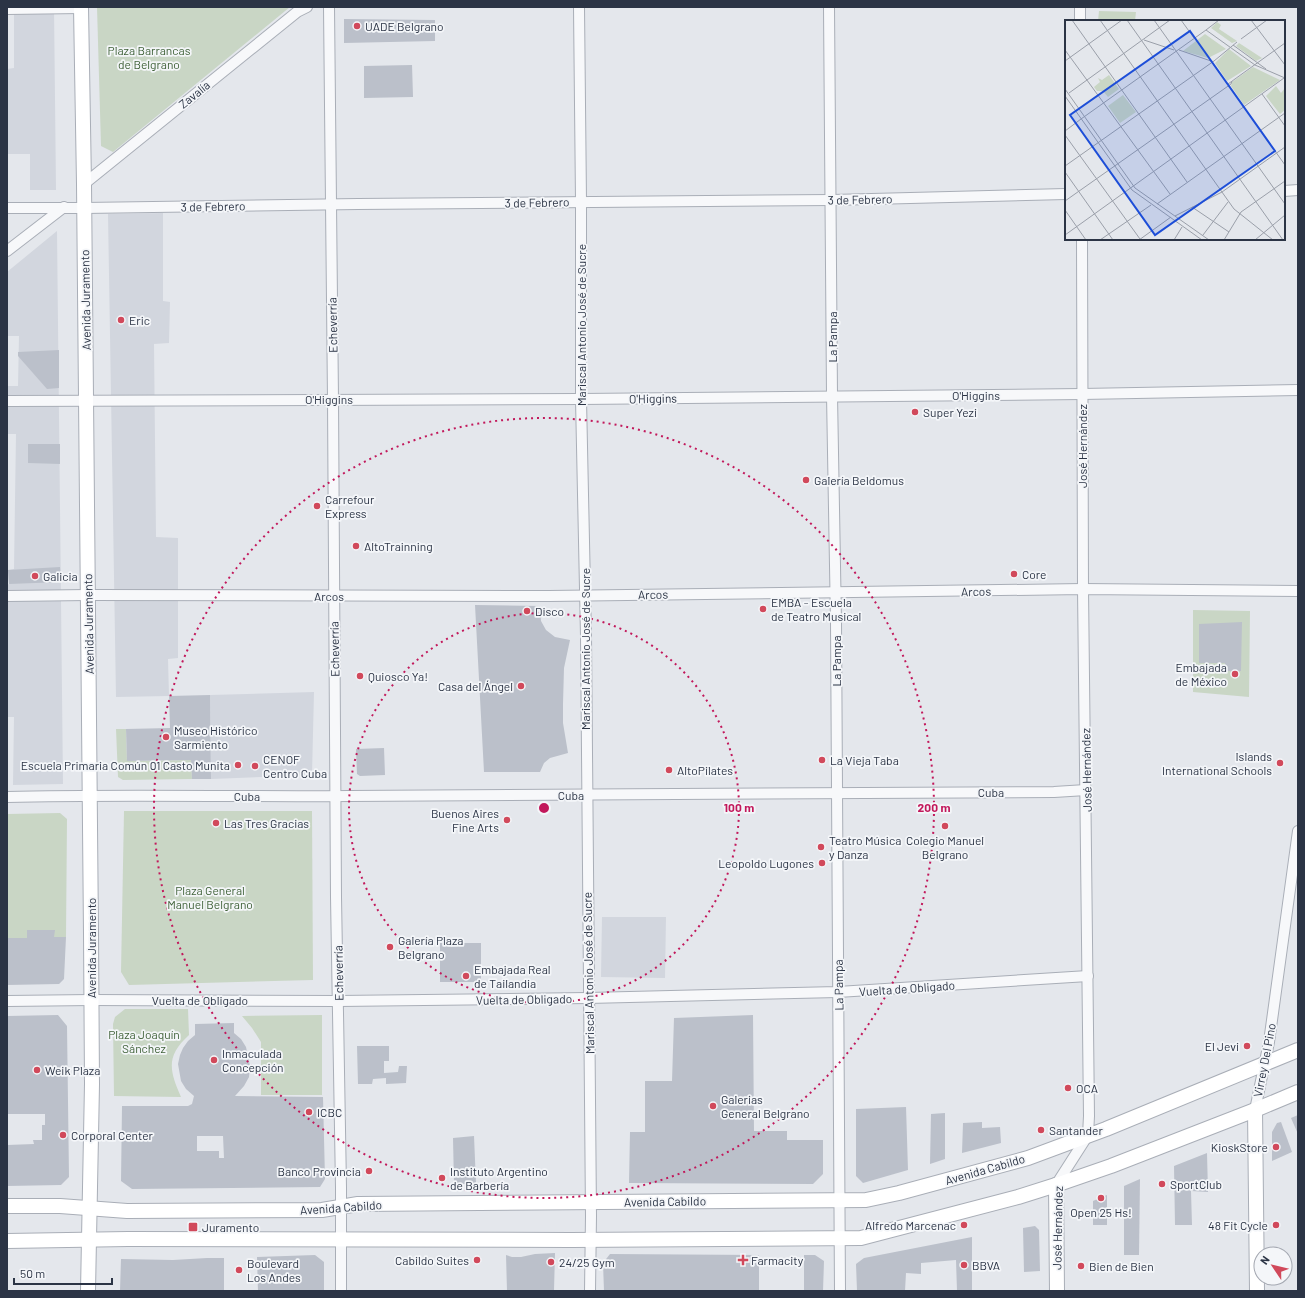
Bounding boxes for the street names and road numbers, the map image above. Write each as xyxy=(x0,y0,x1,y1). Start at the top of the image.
street label: Zavalía xyxy=(176,77,212,111)
street label: 3 de Febrero xyxy=(827,191,893,207)
street label: 3 de Febrero xyxy=(504,194,570,210)
street label: 3 de Febrero xyxy=(180,198,246,214)
street label: Mariscal Antonio José de Sucre xyxy=(574,244,588,406)
street label: Avenida Juramento xyxy=(77,250,93,350)
street label: Echeverría xyxy=(325,297,339,353)
street label: La Pampa xyxy=(825,311,839,363)
street label: O'Higgins xyxy=(952,388,1000,402)
street label: O'Higgins xyxy=(629,391,677,405)
street label: O'Higgins xyxy=(305,392,353,406)
street label: José Hernández xyxy=(1075,404,1089,488)
street label: Mariscal Antonio José de Sucre xyxy=(578,568,592,730)
street label: Avenida Juramento xyxy=(80,574,96,674)
street label: Arcos xyxy=(961,584,991,598)
street label: Arcos xyxy=(638,587,668,601)
street label: Arcos xyxy=(314,589,344,603)
street label: Echeverría xyxy=(327,621,341,677)
street label: La Pampa xyxy=(829,635,843,687)
street label: José Hernández xyxy=(1078,728,1094,812)
street label: Cuba xyxy=(978,785,1004,799)
street label: Cuba xyxy=(558,788,584,802)
street label: Cuba xyxy=(234,789,260,803)
street label: Mariscal Antonio José de Sucre xyxy=(580,892,596,1054)
street label: Avenida Juramento xyxy=(84,898,98,998)
street label: Echeverría xyxy=(331,945,345,1001)
street label: La Pampa xyxy=(831,959,845,1011)
street label: Vuelta de Obligado xyxy=(858,978,956,998)
street label: Vuelta de Obligado xyxy=(476,991,572,1007)
street label: Vuelta de Obligado xyxy=(152,993,248,1007)
street label: Virrey Del Pino xyxy=(1250,1022,1278,1098)
street label: Avenida Cabildo xyxy=(944,1151,1026,1187)
street label: José Hernández xyxy=(1049,1186,1065,1270)
street label: Avenida Cabildo xyxy=(624,1193,706,1209)
street label: Avenida Cabildo xyxy=(299,1197,383,1217)

